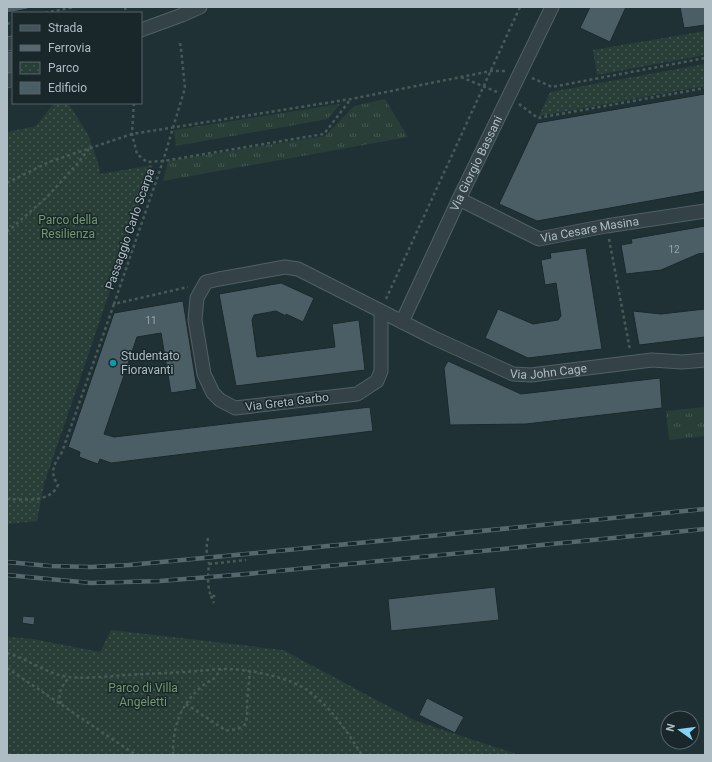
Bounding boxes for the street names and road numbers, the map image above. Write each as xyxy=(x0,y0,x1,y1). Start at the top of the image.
street label: Via Giorgio Bassani xyxy=(447,114,505,213)
street label: Passaggio Carlo Scarpa xyxy=(103,166,157,292)
street label: Via Cesare Masina xyxy=(539,214,640,246)
street label: Via John Cage xyxy=(510,361,588,382)
street label: Via Greta Garbo xyxy=(244,390,330,414)

